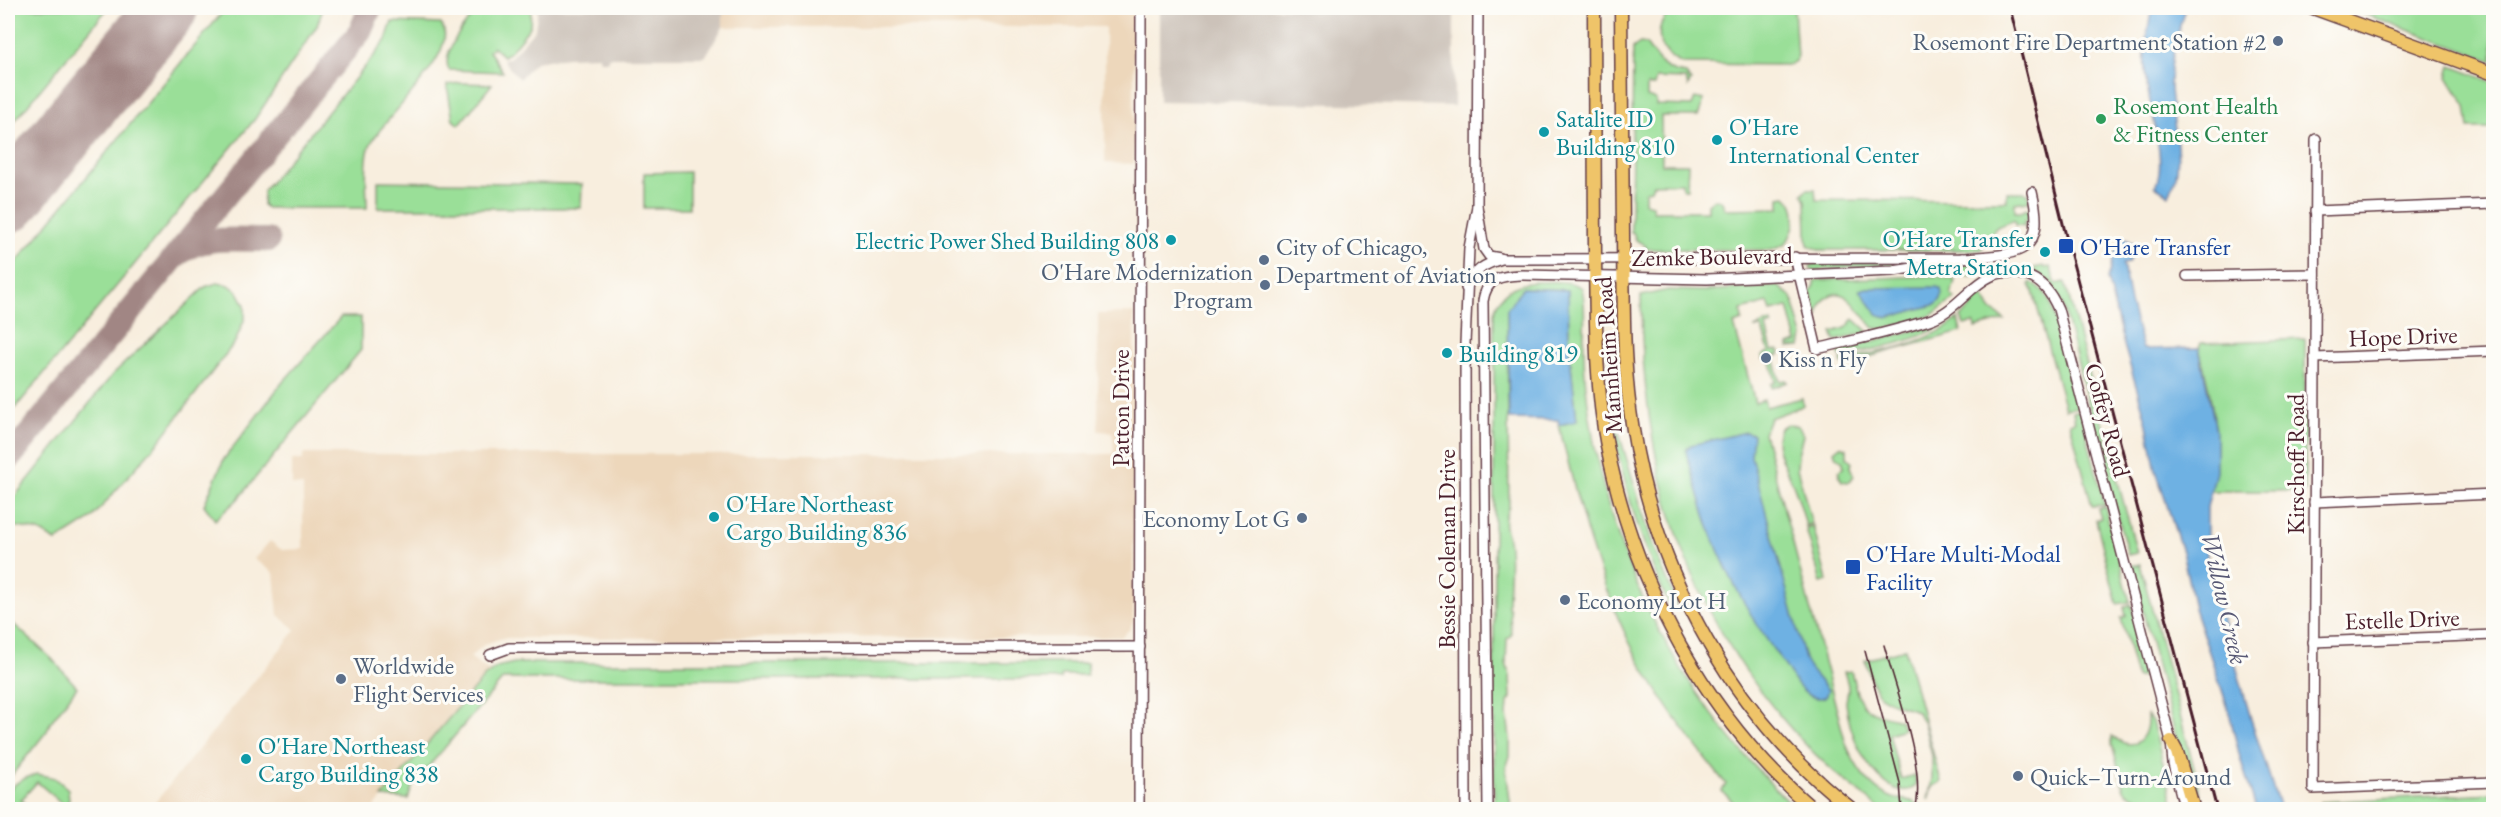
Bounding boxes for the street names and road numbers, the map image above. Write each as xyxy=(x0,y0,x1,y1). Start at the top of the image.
street label: Zemke Boulevard xyxy=(1631,239,1794,273)
street label: Mannheim Road xyxy=(1587,275,1629,435)
street label: Hope Drive xyxy=(2348,319,2458,353)
street label: Patton Drive xyxy=(1105,349,1136,467)
street label: Coffey Road xyxy=(2078,359,2138,481)
street label: Kirschoff Road xyxy=(2280,393,2311,534)
street label: Bessie Coleman Drive xyxy=(1431,449,1462,649)
street label: Estelle Drive xyxy=(2344,602,2460,636)

